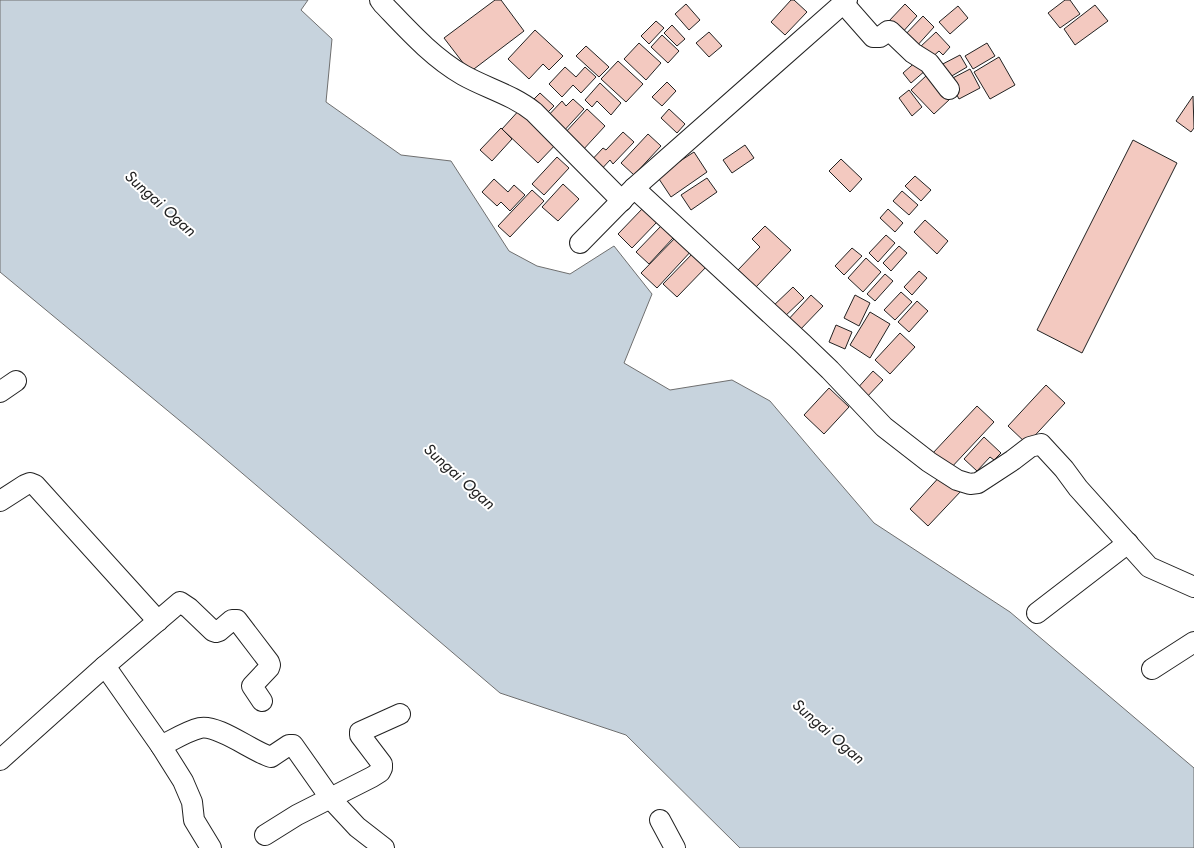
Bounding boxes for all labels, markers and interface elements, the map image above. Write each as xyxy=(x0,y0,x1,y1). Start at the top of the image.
water label: Sungai Ogan xyxy=(120,165,202,242)
water label: Sungai Ogan xyxy=(419,438,501,515)
water label: Sungai Ogan xyxy=(787,693,870,769)

